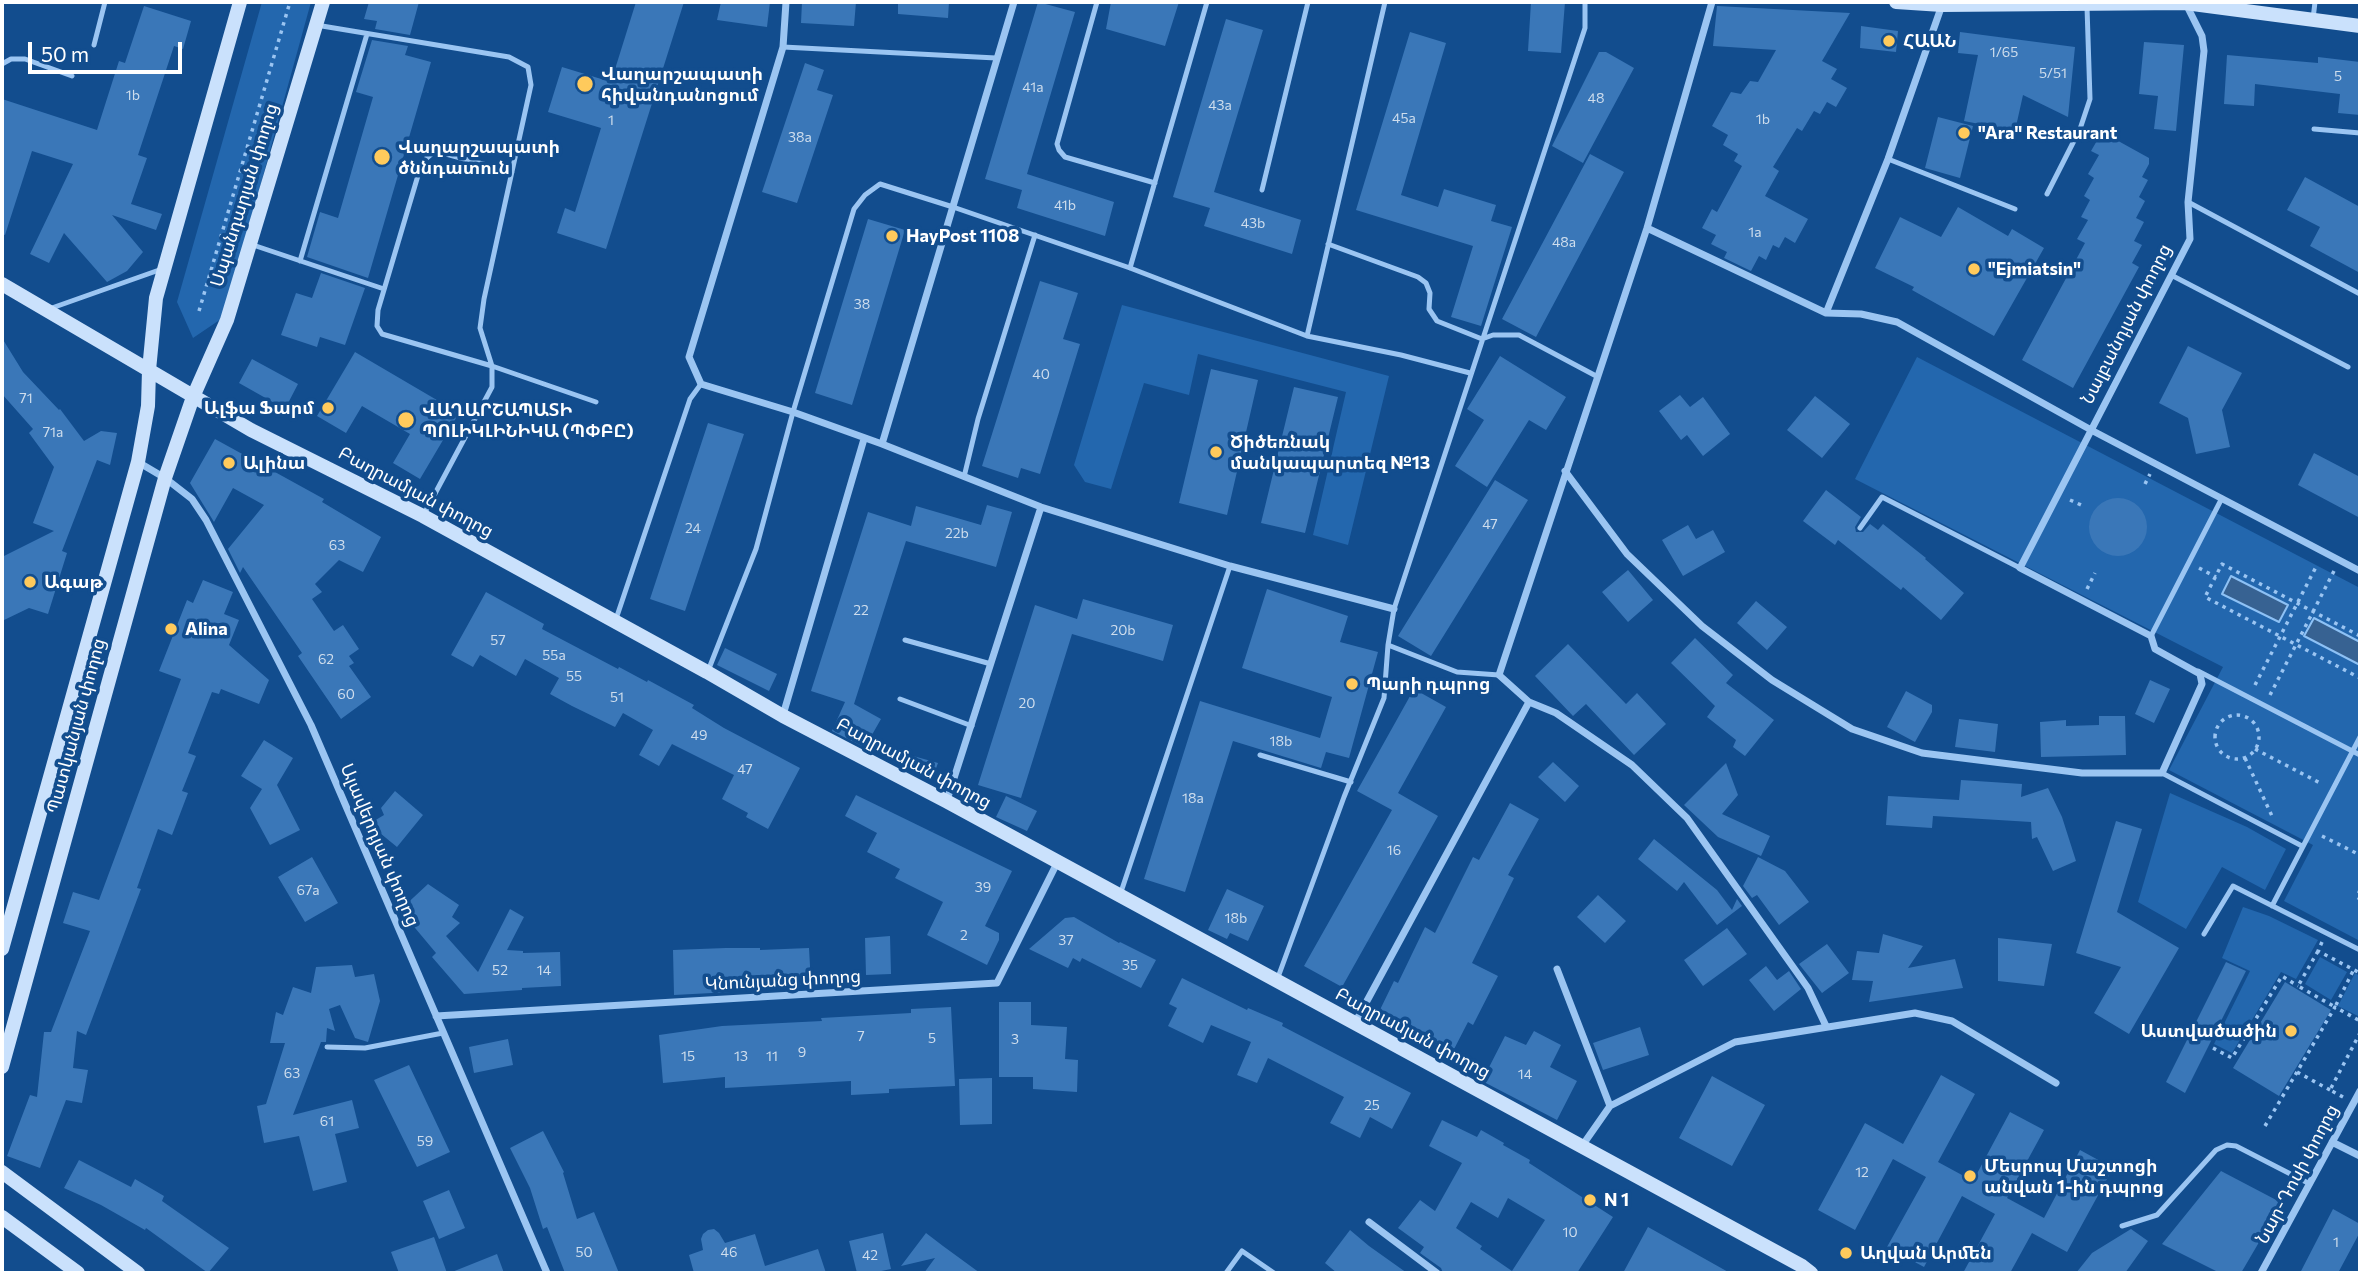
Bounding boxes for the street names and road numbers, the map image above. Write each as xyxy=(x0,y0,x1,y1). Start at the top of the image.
street label: Սպանդարյան փողոց xyxy=(206,101,282,289)
street label: Նալբանդյան փողոց xyxy=(2076,240,2176,408)
street label: Բաղրամյան փողոց xyxy=(335,442,497,542)
street label: Պատկանյան փողոց xyxy=(42,636,110,816)
street label: Բաղրամյան փողոց xyxy=(833,713,995,813)
street label: Ալավերդյան փողոց xyxy=(336,760,424,930)
street label: Կնունյանց փողոց xyxy=(704,965,862,995)
street label: Բաղրամյան փողոց xyxy=(1332,983,1494,1083)
street label: Նար-Դոսի փողոց xyxy=(2251,1100,2343,1248)

